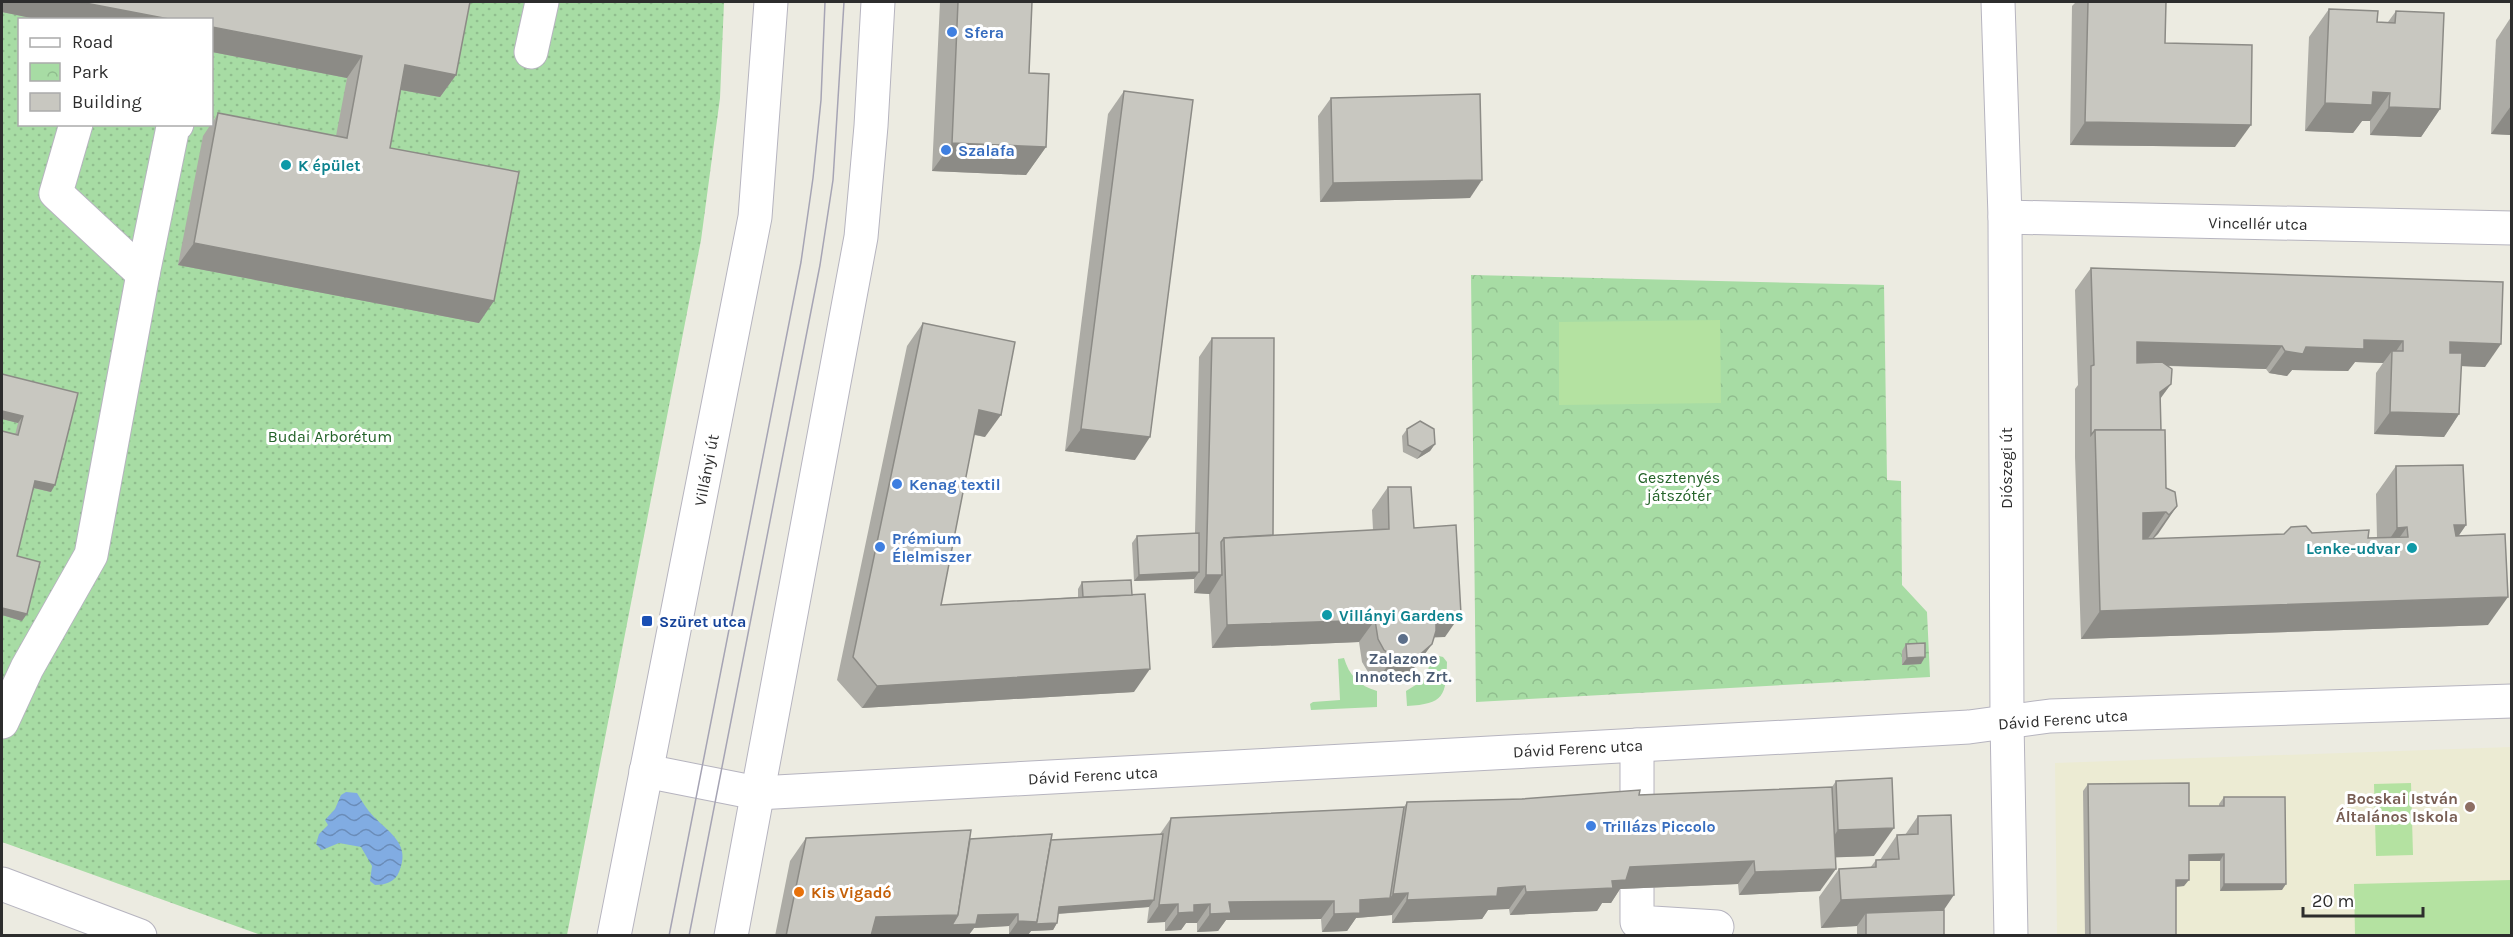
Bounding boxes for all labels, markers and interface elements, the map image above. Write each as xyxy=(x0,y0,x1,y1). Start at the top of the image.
legend xyxy=(18,18,213,126)
place label: Sfera xyxy=(964,23,1004,42)
marker: Sfera xyxy=(945,25,959,39)
text: Road xyxy=(72,31,113,53)
text: Park xyxy=(72,61,109,83)
text: Building xyxy=(72,91,142,113)
place label: Szalafa xyxy=(958,141,1015,160)
marker: Szalafa xyxy=(939,143,953,157)
place label: K épület xyxy=(298,156,360,175)
marker: K épület xyxy=(279,158,293,172)
street label: Vincellér utca xyxy=(2208,213,2308,234)
park label: Budai Arborétum xyxy=(268,427,392,446)
street label: Diószegi út xyxy=(1997,427,2016,509)
street label: Villányi út xyxy=(690,432,723,508)
park label: Gesztenyés játszótér xyxy=(1638,468,1720,505)
place label: Kenag textil xyxy=(909,475,1001,494)
marker: Kenag textil xyxy=(890,477,904,491)
place label: Prémium Élelmiszer xyxy=(892,529,972,566)
place label: Lenke-udvar xyxy=(2306,539,2401,558)
marker: Prémium Élelmiszer xyxy=(873,540,887,554)
marker: Lenke-udvar xyxy=(2405,541,2419,555)
place label: Villányi Gardens xyxy=(1339,606,1464,625)
marker: Villányi Gardens xyxy=(1320,608,1334,622)
place label: Szüret utca xyxy=(659,612,746,631)
marker: Szüret utca xyxy=(640,614,654,628)
marker: Zalazone Innotech Zrt. xyxy=(1396,632,1410,646)
place label: Zalazone Innotech Zrt. xyxy=(1354,649,1452,686)
street label: Dávid Ferenc utca xyxy=(1997,705,2129,734)
street label: Dávid Ferenc utca xyxy=(1513,736,1643,761)
street label: Dávid Ferenc utca xyxy=(1028,763,1158,788)
place label: Bocskai István Általános Iskola xyxy=(2336,789,2458,826)
marker: Bocskai István Általános Iskola xyxy=(2463,800,2477,814)
place label: Trillázs Piccolo xyxy=(1603,817,1716,836)
marker: Trillázs Piccolo xyxy=(1584,819,1598,833)
scale bar xyxy=(2303,880,2423,918)
place label: Kis Vigadó xyxy=(811,883,892,902)
marker: Kis Vigadó xyxy=(792,885,806,899)
text: 20 m xyxy=(2312,890,2354,912)

